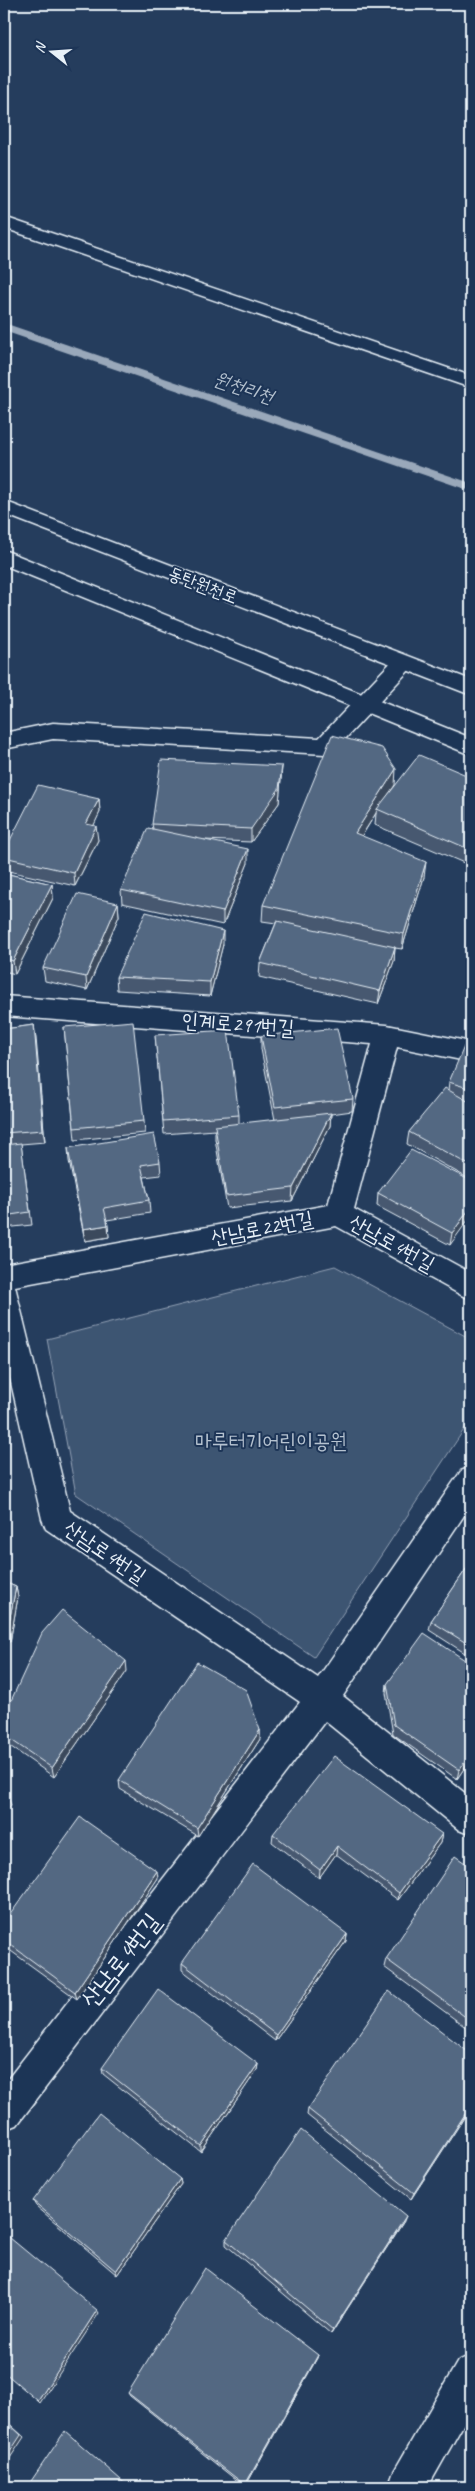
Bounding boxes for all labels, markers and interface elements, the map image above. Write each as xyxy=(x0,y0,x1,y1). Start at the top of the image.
north arrow xyxy=(28,28,78,78)
text: N xyxy=(31,39,50,55)
water label: 원천리천 xyxy=(211,367,278,410)
street label: 동탄원천로 xyxy=(165,562,241,608)
street label: 인계로291번길 xyxy=(181,1007,295,1041)
street label: 산남로22번길 xyxy=(209,1205,315,1251)
street label: 산남로4번길 xyxy=(345,1209,439,1277)
park label: 마루터기어린이공원 xyxy=(195,1428,347,1454)
street label: 산남로4번길 xyxy=(59,1515,151,1589)
street label: 산남로4번길 xyxy=(74,1907,168,2015)

